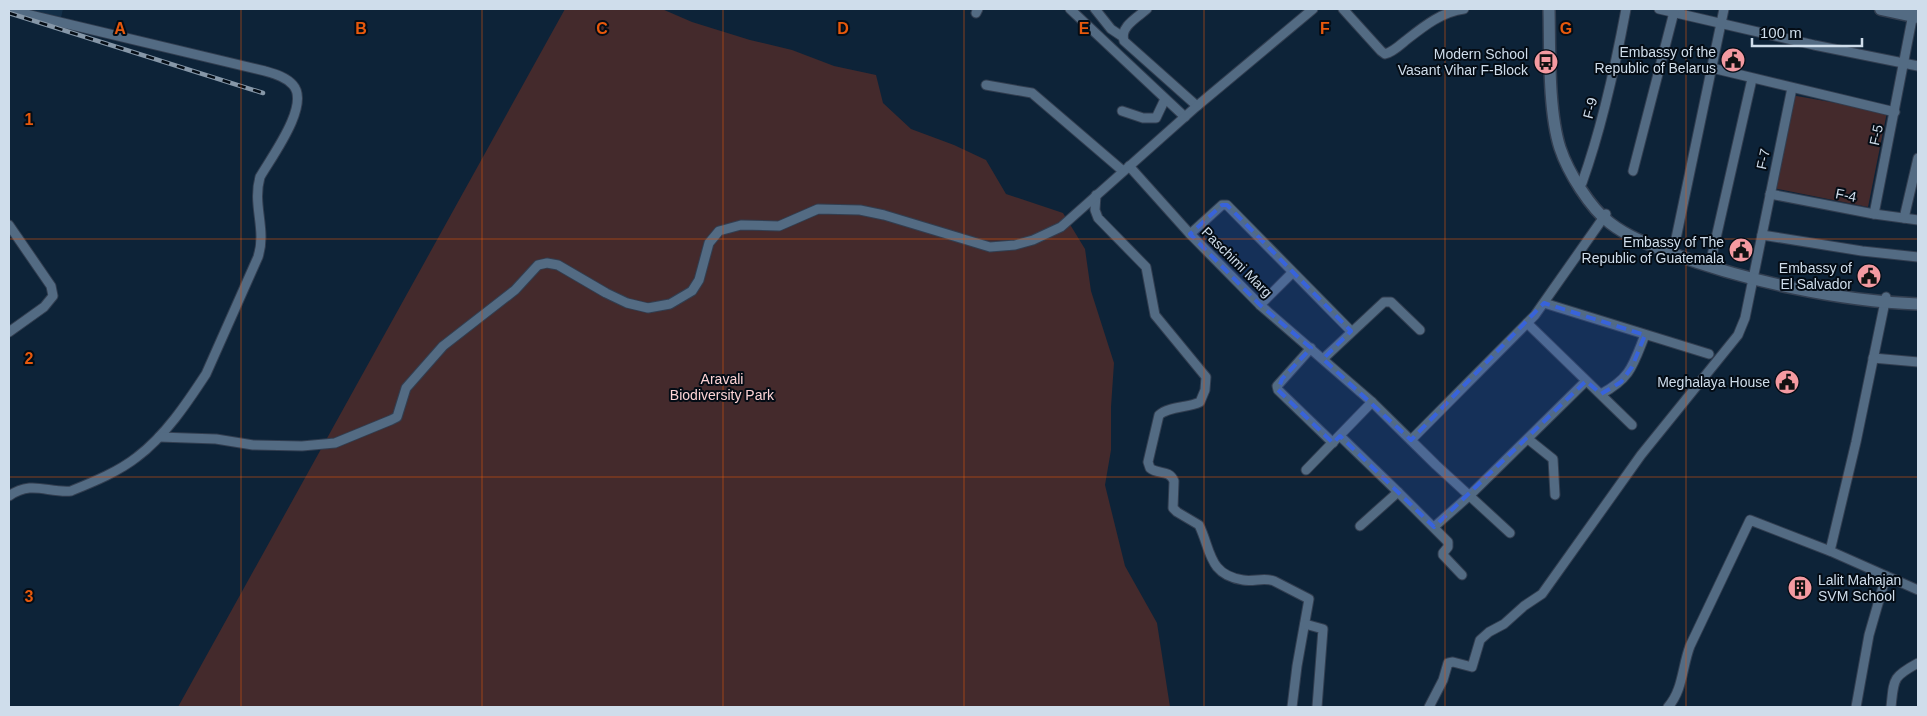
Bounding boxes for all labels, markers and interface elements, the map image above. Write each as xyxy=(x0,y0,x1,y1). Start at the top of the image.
scale bar xyxy=(1752,15,1862,47)
text: A xyxy=(114,20,126,37)
text: B xyxy=(355,20,367,37)
text: C xyxy=(596,20,608,37)
text: D xyxy=(837,20,849,37)
text: E xyxy=(1079,20,1090,37)
text: F xyxy=(1320,20,1330,37)
text: G xyxy=(1560,20,1572,37)
text: 100 m xyxy=(1760,24,1802,41)
place label: Embassy of the Republic of Belarus xyxy=(1595,44,1716,76)
place label: Modern School Vasant Vihar F-Block xyxy=(1398,46,1529,78)
public building icon: Embassy of the Republic of Belarus xyxy=(1720,47,1746,73)
bus stop icon: Modern School Vasant Vihar F-Block xyxy=(1533,49,1559,75)
street label: F-9 xyxy=(1580,96,1600,120)
text: 1 xyxy=(25,111,34,128)
street label: F-5 xyxy=(1866,123,1886,147)
street label: F-7 xyxy=(1753,147,1773,171)
street label: F-4 xyxy=(1834,185,1858,205)
street label: Paschimi Marg xyxy=(1199,224,1275,300)
place label: Embassy of The Republic of Guatemala xyxy=(1582,234,1724,266)
public building icon: Embassy of The Republic of Guatemala xyxy=(1728,237,1754,263)
place label: Embassy of El Salvador xyxy=(1779,260,1852,292)
public building icon: Embassy of El Salvador xyxy=(1856,263,1882,289)
text: 2 xyxy=(25,350,34,367)
public building icon: Meghalaya House xyxy=(1774,369,1800,395)
park label: Aravali Biodiversity Park xyxy=(670,371,775,403)
place label: Meghalaya House xyxy=(1657,374,1770,390)
place label: Lalit Mahajan SVM School xyxy=(1818,572,1901,604)
building icon: Lalit Mahajan SVM School xyxy=(1787,575,1813,601)
text: 3 xyxy=(25,588,34,605)

